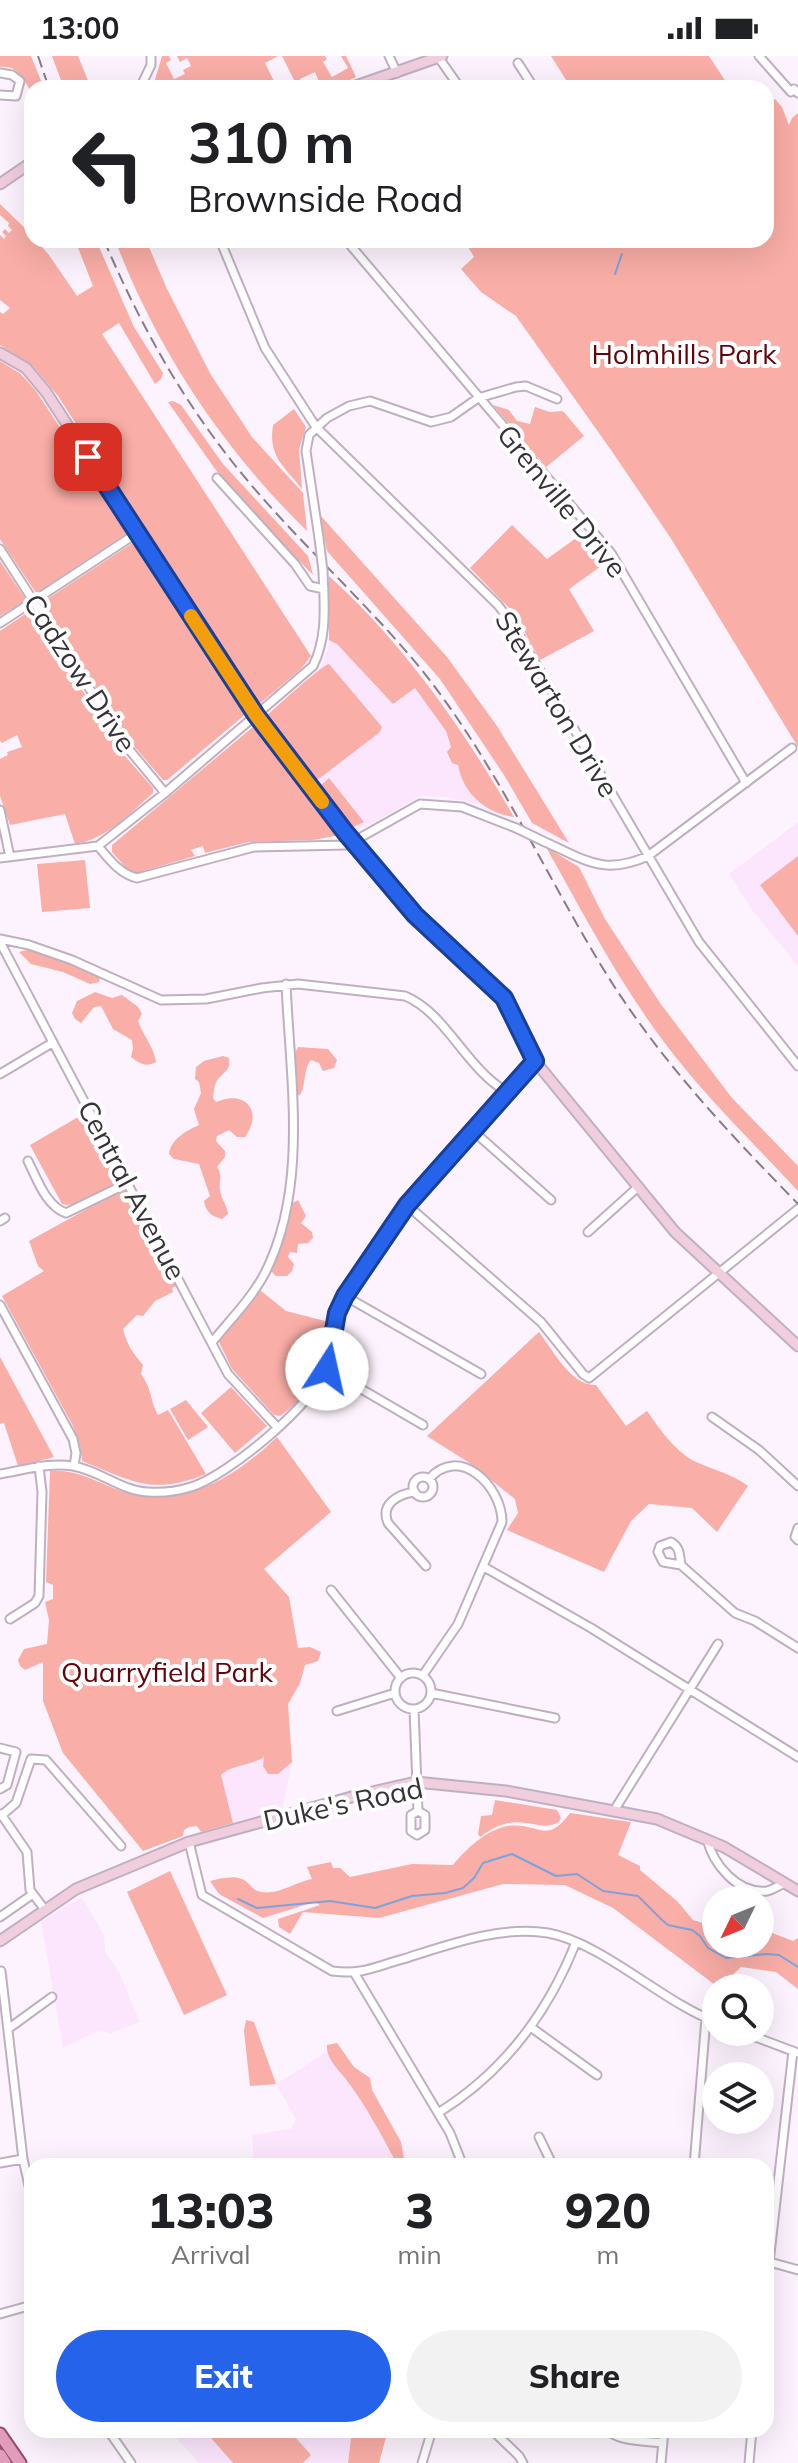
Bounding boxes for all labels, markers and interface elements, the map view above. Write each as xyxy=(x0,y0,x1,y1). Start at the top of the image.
text: 13:00 xyxy=(40,9,119,47)
text: 310 m xyxy=(188,107,355,177)
icon: left xyxy=(56,112,160,216)
text: Brownside Road xyxy=(188,176,463,221)
park label: Holmhills Park xyxy=(591,336,777,371)
street label: Grenville Drive xyxy=(490,417,635,584)
pin xyxy=(54,423,122,491)
icon: arrive xyxy=(66,435,110,479)
street label: Cadzow Drive xyxy=(16,587,145,758)
street label: Stewarton Drive xyxy=(488,604,627,803)
street label: Central Avenue xyxy=(71,1094,194,1285)
position arrow xyxy=(285,1327,369,1411)
park label: Quarryfield Park xyxy=(61,1654,273,1689)
street label: Duke's Road xyxy=(260,1770,426,1838)
north arrow xyxy=(702,1886,774,1958)
map controls xyxy=(702,1886,774,2134)
button: search xyxy=(702,1974,774,2046)
button: layers xyxy=(702,2062,774,2134)
text: 13:03 xyxy=(147,2180,275,2240)
text: 3 xyxy=(405,2180,434,2240)
text: 920 xyxy=(565,2180,651,2240)
text: Arrival xyxy=(171,2238,251,2271)
text: min xyxy=(398,2238,442,2271)
text: m xyxy=(596,2238,619,2271)
button: Exit xyxy=(56,2330,391,2422)
button: Share xyxy=(407,2330,742,2422)

